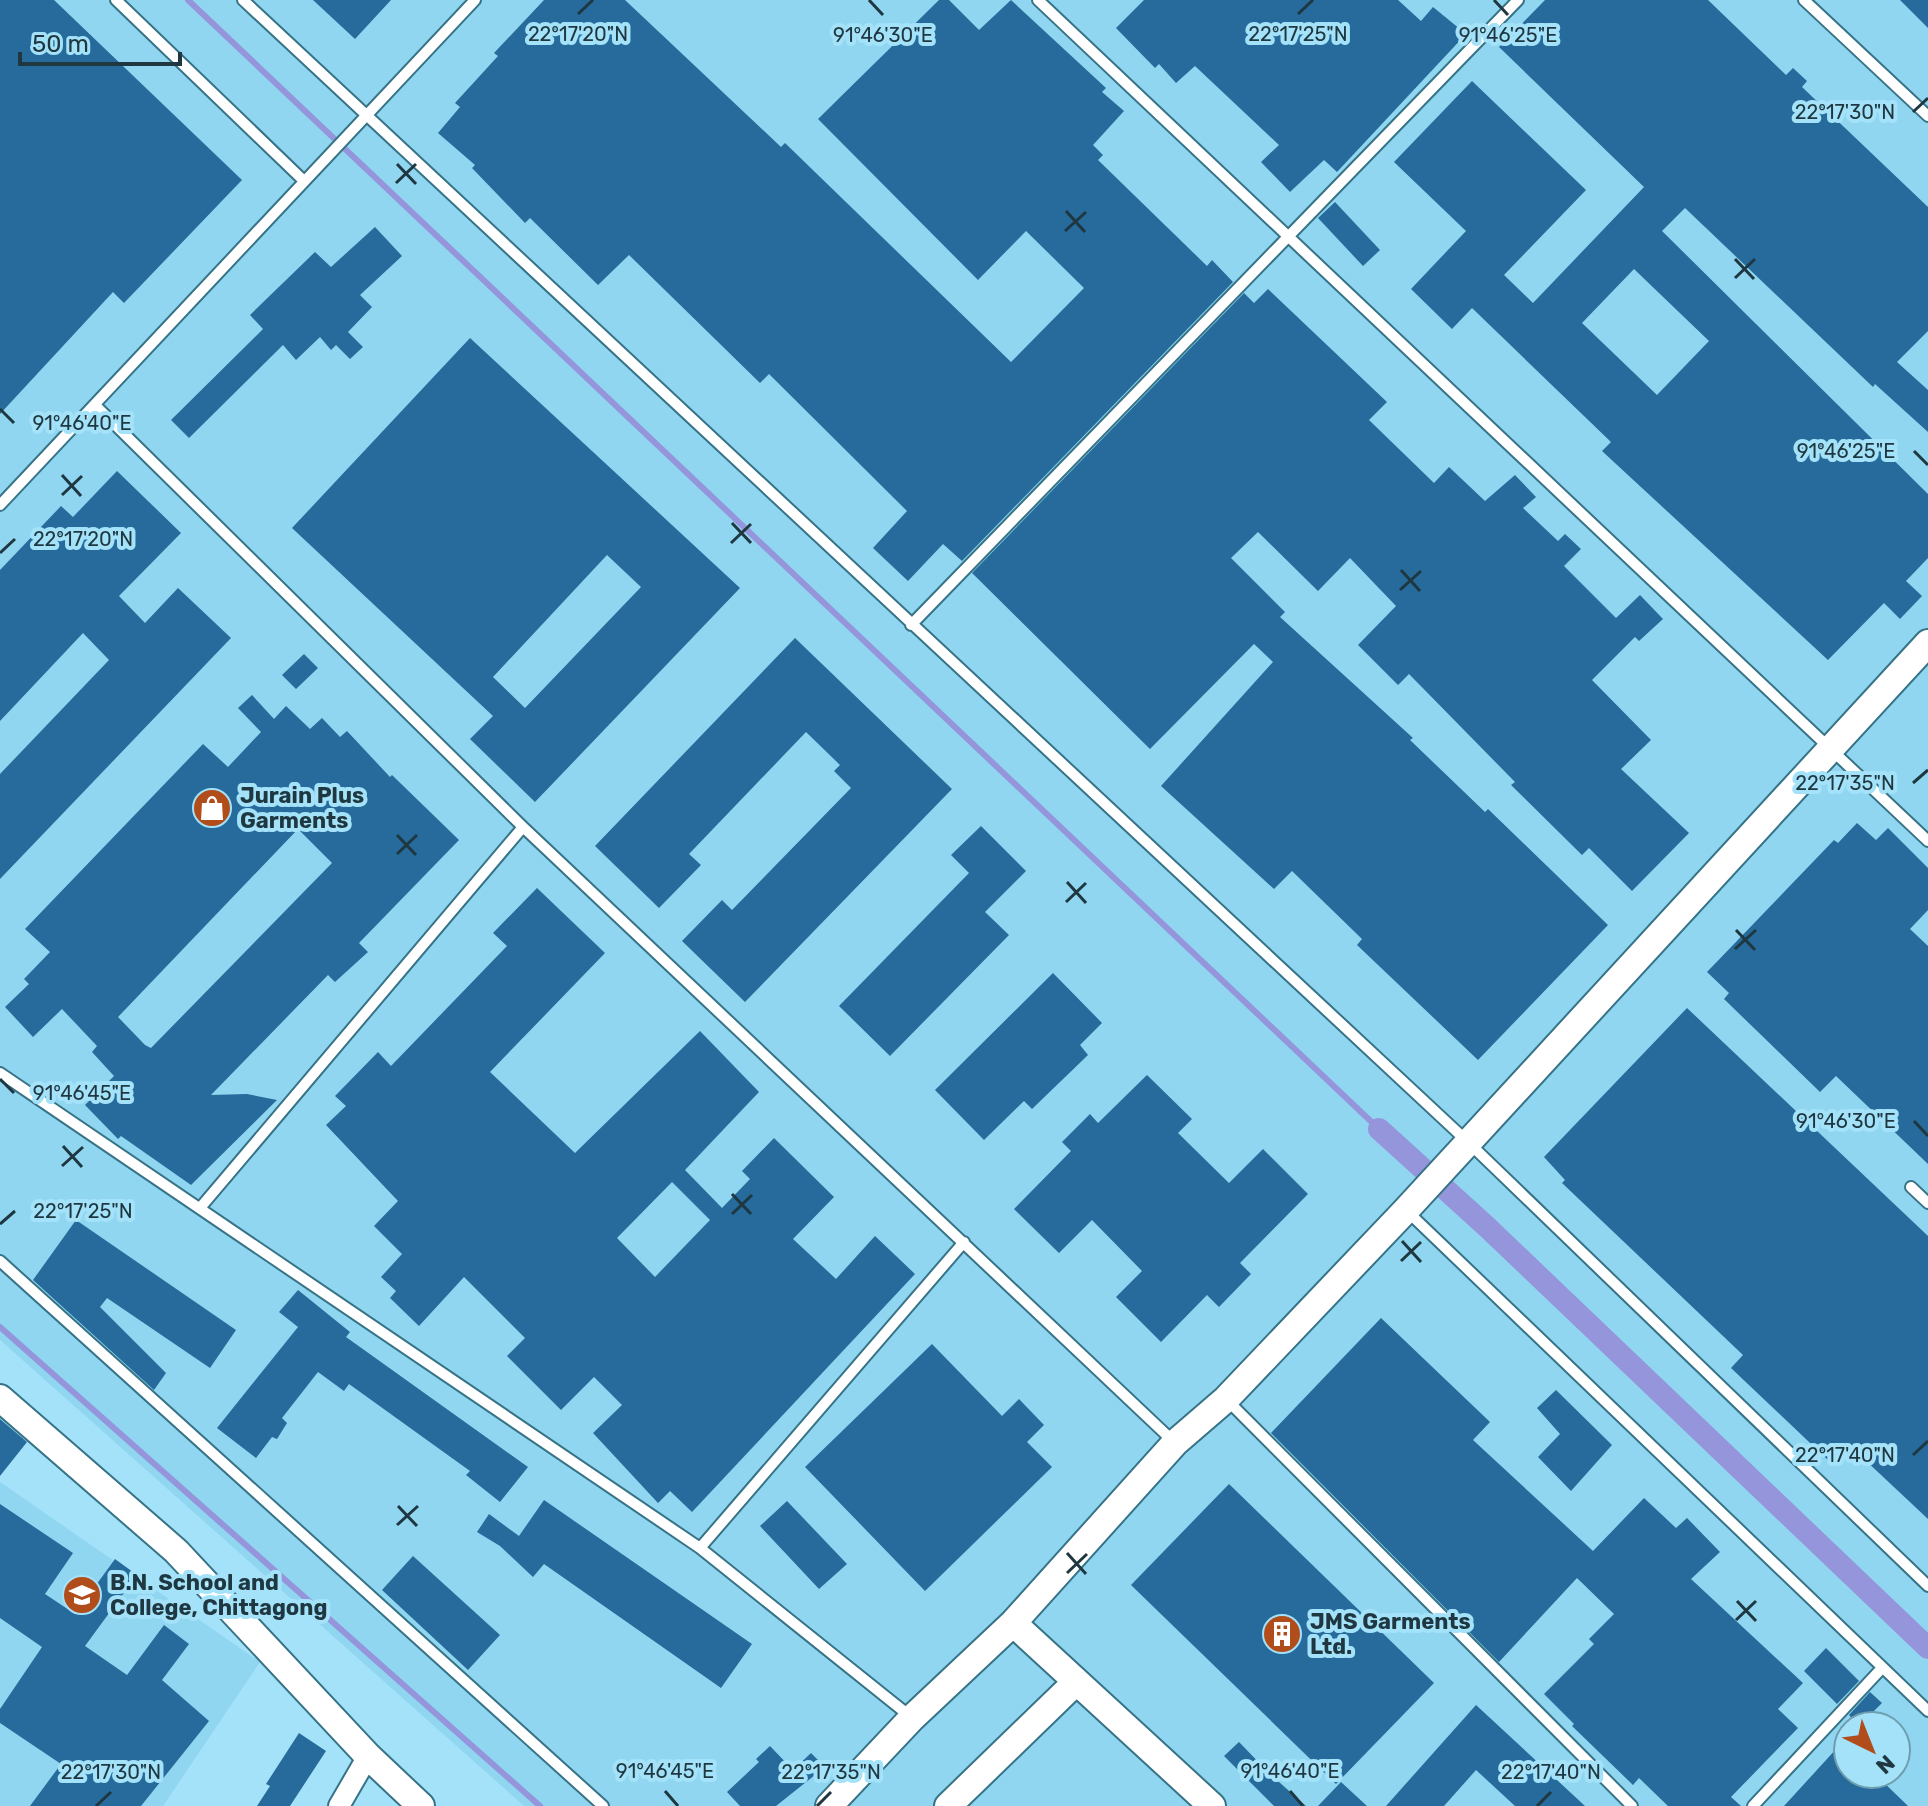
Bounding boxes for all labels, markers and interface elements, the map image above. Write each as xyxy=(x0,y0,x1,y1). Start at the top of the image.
scale bar xyxy=(20,16,180,66)
text: 22°17'20"N xyxy=(528,22,628,46)
text: 22°17'25"N xyxy=(1248,22,1348,46)
text: 91°46'30"E xyxy=(833,23,933,47)
text: 91°46'25"E xyxy=(1459,23,1557,47)
text: 50 m xyxy=(32,30,89,58)
text: 22°17'30"N xyxy=(1795,100,1895,124)
text: 91°46'40"E xyxy=(32,411,132,435)
text: 91°46'25"E xyxy=(1797,439,1895,463)
text: 22°17'20"N xyxy=(33,527,133,551)
text: 22°17'35"N xyxy=(1795,771,1895,795)
place label: Jurain Plus Garments xyxy=(240,782,364,834)
shop icon: Jurain Plus Garments xyxy=(191,787,233,829)
text: 91°46'45"E xyxy=(33,1081,131,1105)
text: 91°46'30"E xyxy=(1796,1109,1896,1133)
text: 22°17'25"N xyxy=(33,1199,133,1223)
text: 22°17'40"N xyxy=(1795,1443,1895,1467)
place label: B.N. School and College, Chittagong xyxy=(110,1569,327,1621)
school or university icon: B.N. School and College, Chittagong xyxy=(61,1574,103,1616)
place label: JMS Garments Ltd. xyxy=(1310,1608,1471,1660)
building icon: JMS Garments Ltd. xyxy=(1261,1613,1303,1655)
north arrow xyxy=(1832,1710,1912,1790)
text: N xyxy=(1870,1749,1900,1780)
text: 91°46'45"E xyxy=(616,1759,714,1783)
text: 91°46'40"E xyxy=(1240,1759,1340,1783)
text: 22°17'30"N xyxy=(61,1760,161,1784)
text: 22°17'35"N xyxy=(781,1760,881,1784)
text: 22°17'40"N xyxy=(1501,1760,1601,1784)

